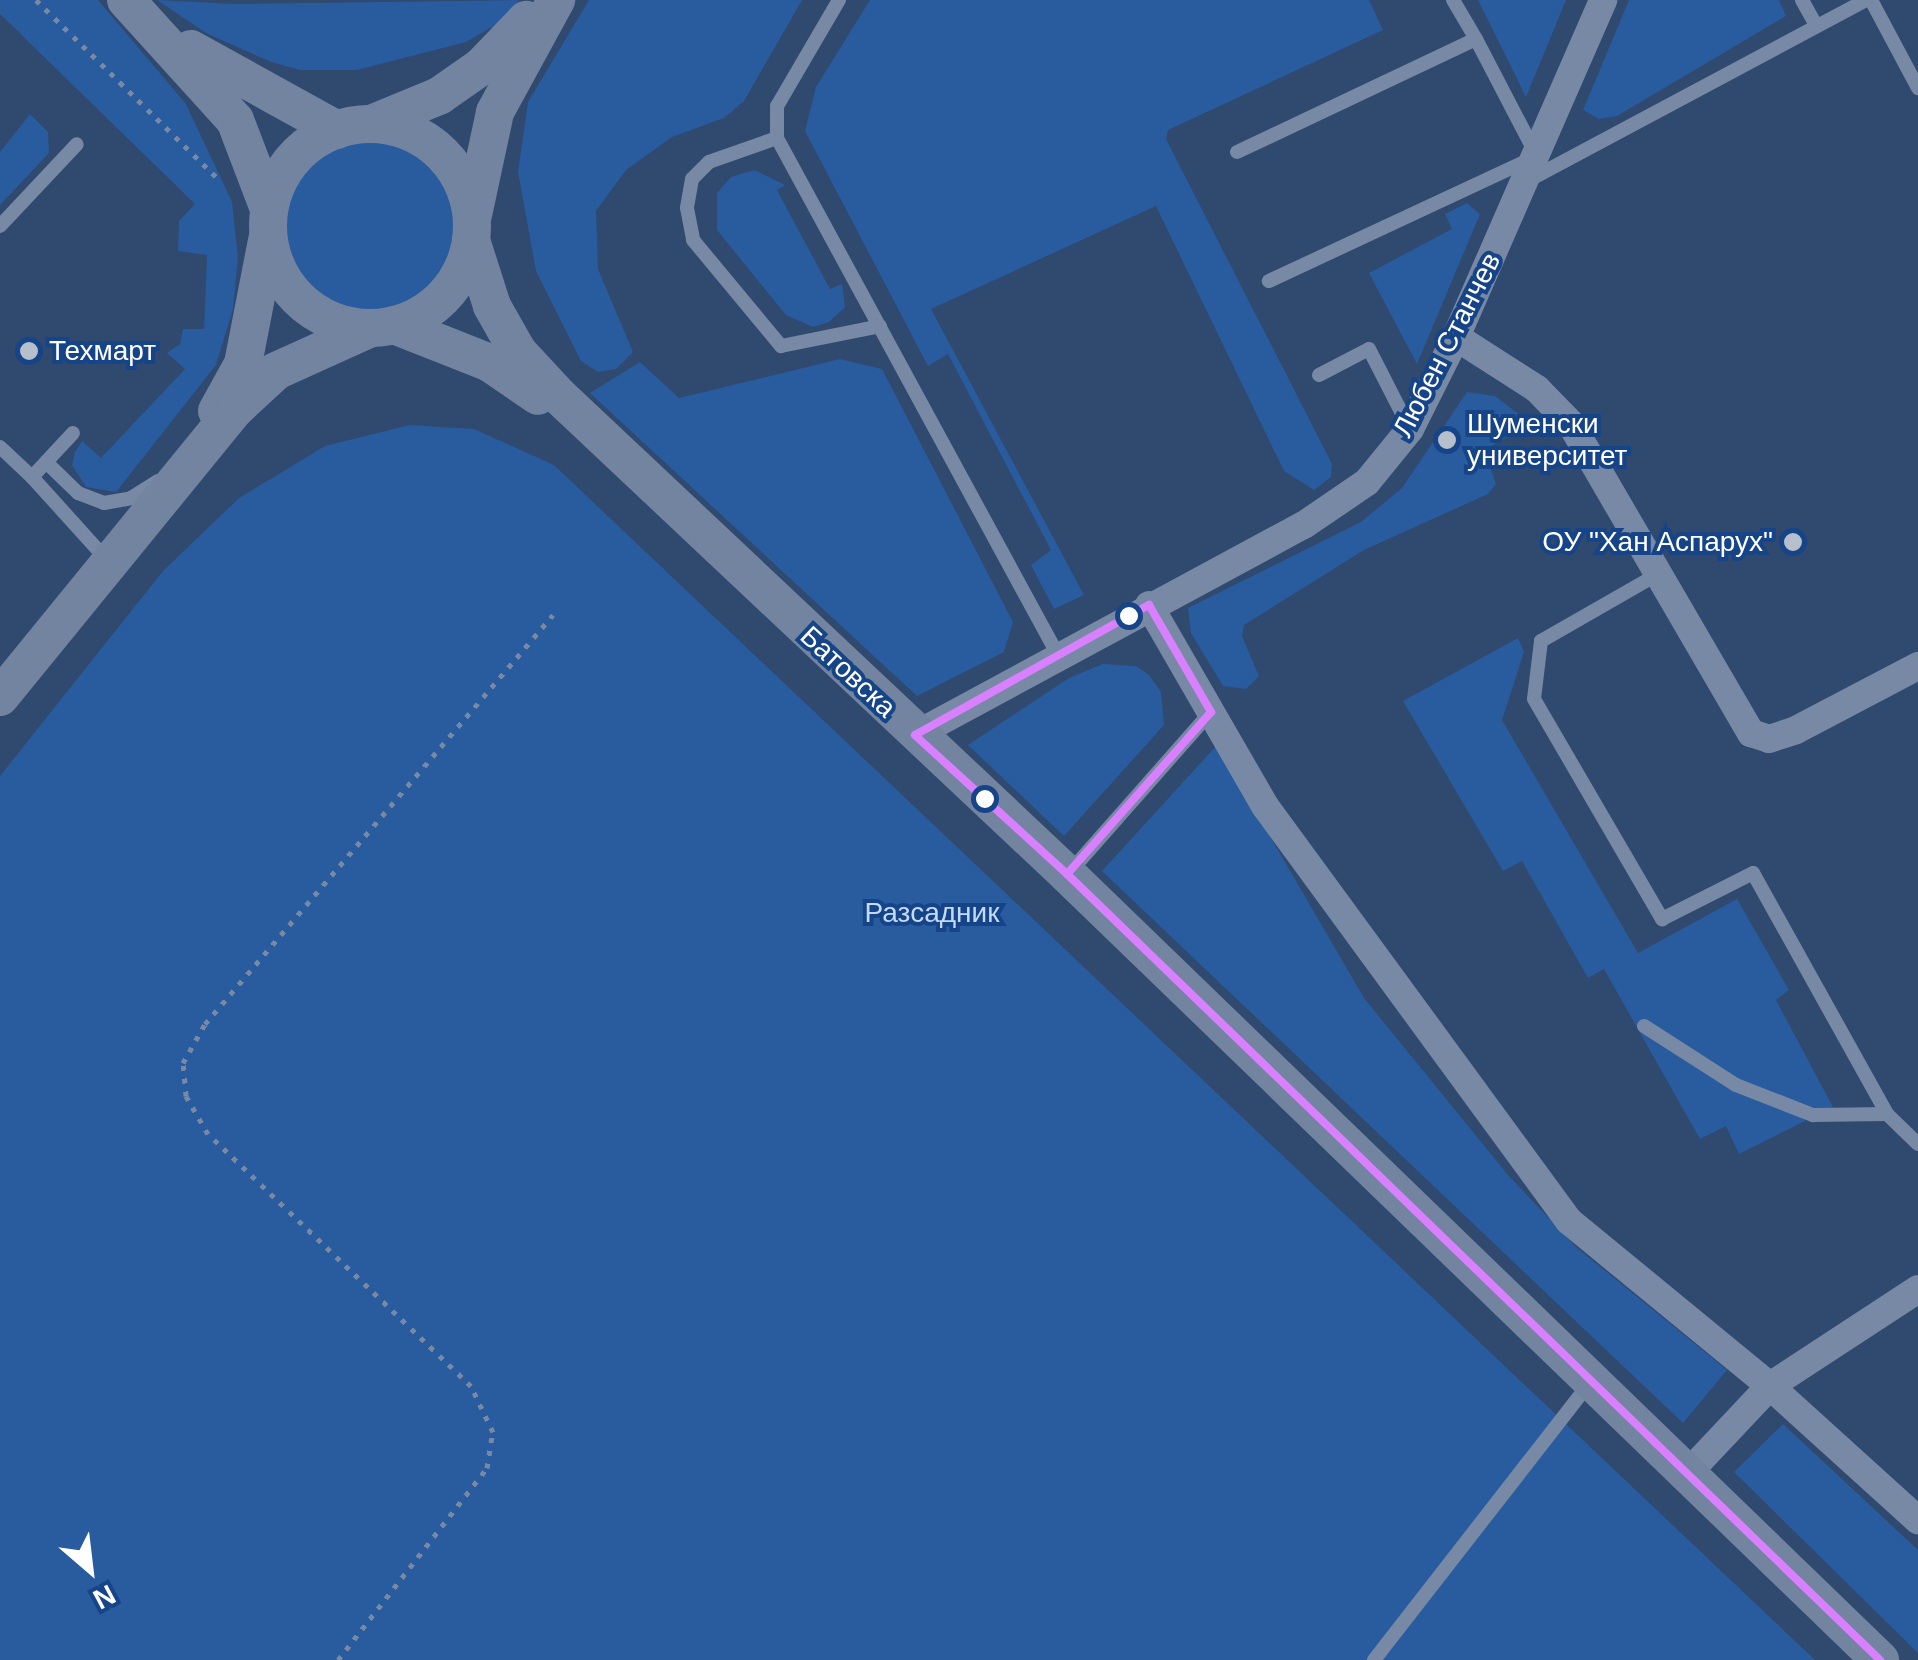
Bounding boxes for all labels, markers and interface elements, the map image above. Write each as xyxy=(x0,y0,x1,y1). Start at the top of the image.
street label: Любен Станчев xyxy=(1386,247,1508,443)
place label: Техмарт xyxy=(49,334,156,368)
marker: Техмарт xyxy=(18,340,40,362)
place label: Шуменски университет xyxy=(1467,407,1627,473)
marker: Шуменски университет xyxy=(1436,429,1458,451)
place label: ОУ "Хан Аспарух" xyxy=(1542,525,1773,559)
marker: ОУ "Хан Аспарух" xyxy=(1782,531,1804,553)
unlabelled marker xyxy=(1119,606,1139,626)
street label: Батовска xyxy=(793,619,903,725)
unlabelled marker xyxy=(975,789,995,809)
park label: Разсадник xyxy=(865,896,999,930)
north arrow xyxy=(40,1520,140,1620)
text: N xyxy=(88,1578,121,1615)

